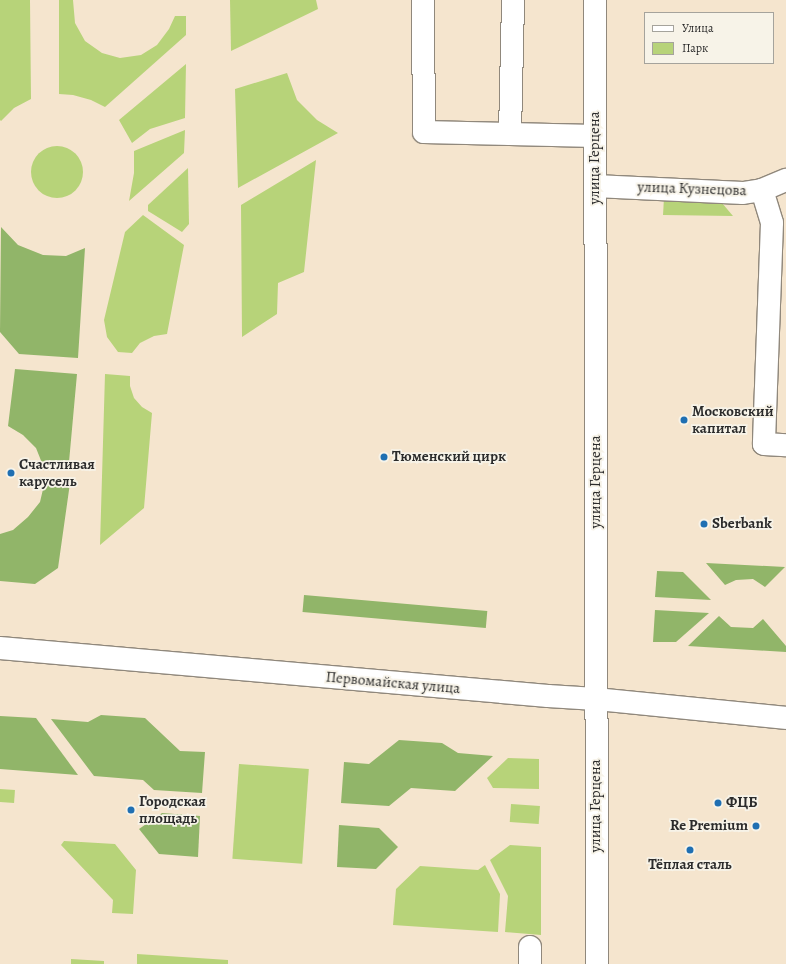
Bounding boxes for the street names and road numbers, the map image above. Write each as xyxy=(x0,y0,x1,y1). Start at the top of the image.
street label: улица Герцена xyxy=(586,111,604,205)
street label: улица Кузнецова xyxy=(637,178,747,200)
street label: улица Герцена xyxy=(587,435,605,529)
street label: Первомайская улица xyxy=(325,668,461,698)
street label: улица Герцена xyxy=(587,759,605,853)

